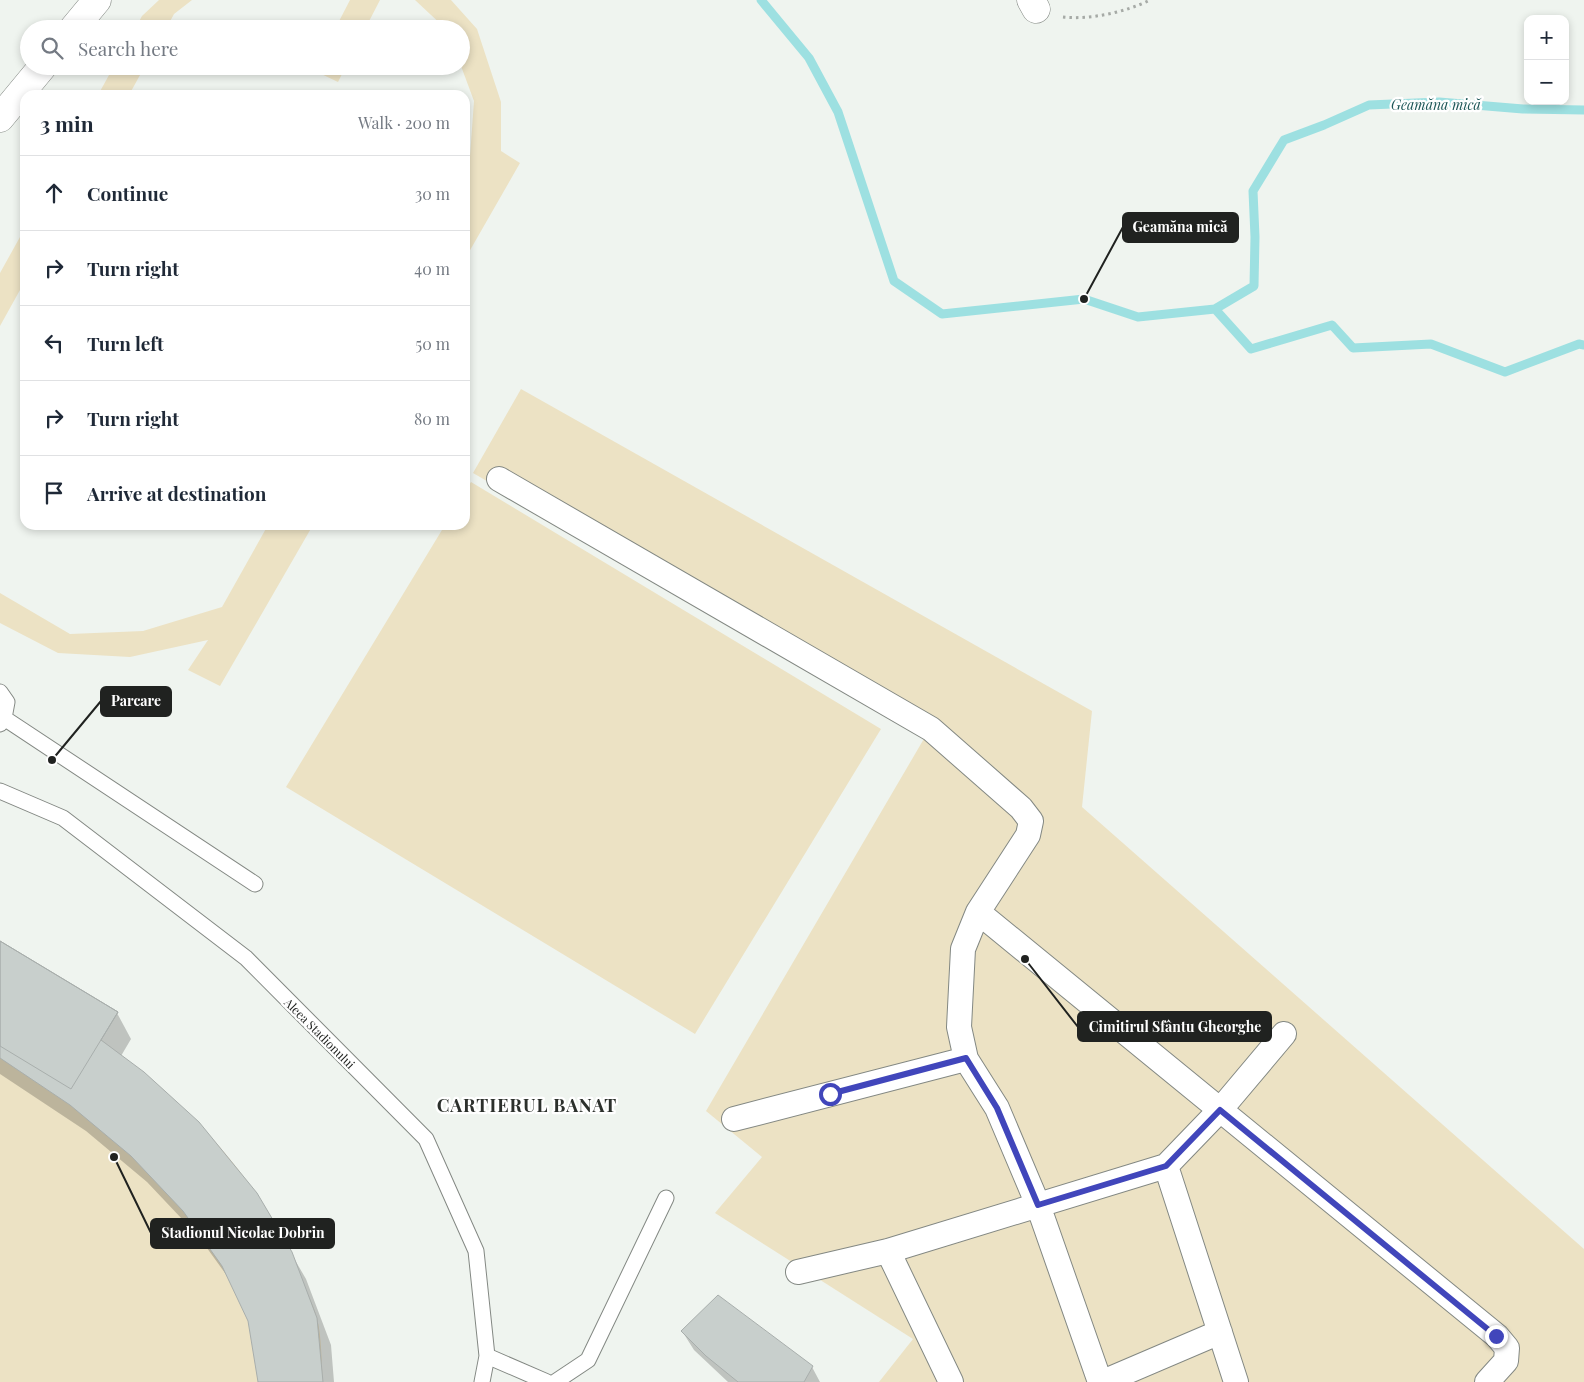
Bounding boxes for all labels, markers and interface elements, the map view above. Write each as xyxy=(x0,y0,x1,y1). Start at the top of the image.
map controls xyxy=(1524,15,1569,105)
button: + xyxy=(1524,15,1569,60)
search box xyxy=(20,20,470,75)
icon: search xyxy=(38,34,66,62)
text: Search here xyxy=(78,35,178,61)
button: − xyxy=(1524,60,1569,105)
water label: Geamăna mică xyxy=(1391,95,1483,114)
text: 3 min xyxy=(40,109,94,137)
text: Walk · 200 m xyxy=(358,112,450,133)
icon: ahead xyxy=(40,179,68,207)
text: Continue xyxy=(87,180,168,206)
text: 30 m xyxy=(415,183,450,204)
callout: Geamăna mică xyxy=(1123,213,1238,242)
text: Geamăna mică xyxy=(1133,217,1228,236)
icon: right xyxy=(40,254,68,282)
text: Turn right xyxy=(87,255,179,281)
text: 40 m xyxy=(414,258,450,279)
icon: left xyxy=(40,329,68,357)
text: Turn left xyxy=(87,330,164,356)
text: 50 m xyxy=(416,333,450,354)
icon: right xyxy=(40,404,68,432)
text: Turn right xyxy=(87,405,179,431)
text: 80 m xyxy=(414,408,450,429)
icon: arrive xyxy=(40,479,68,507)
text: Arrive at destination xyxy=(87,480,267,506)
callout: Parcare xyxy=(101,687,171,716)
text: Parcare xyxy=(111,691,161,710)
street label: Aleea Stadionului xyxy=(281,994,359,1072)
callout: Cimitirul Sfântu Gheorghe xyxy=(1078,1012,1271,1041)
text: Cimitirul Sfântu Gheorghe xyxy=(1089,1017,1261,1036)
route start xyxy=(819,1083,842,1106)
district label: CARTIERUL BANAT xyxy=(437,1093,617,1117)
callout: Stadionul Nicolae Dobrin xyxy=(151,1219,334,1248)
text: Stadionul Nicolae Dobrin xyxy=(161,1223,325,1242)
route end xyxy=(1485,1325,1508,1348)

